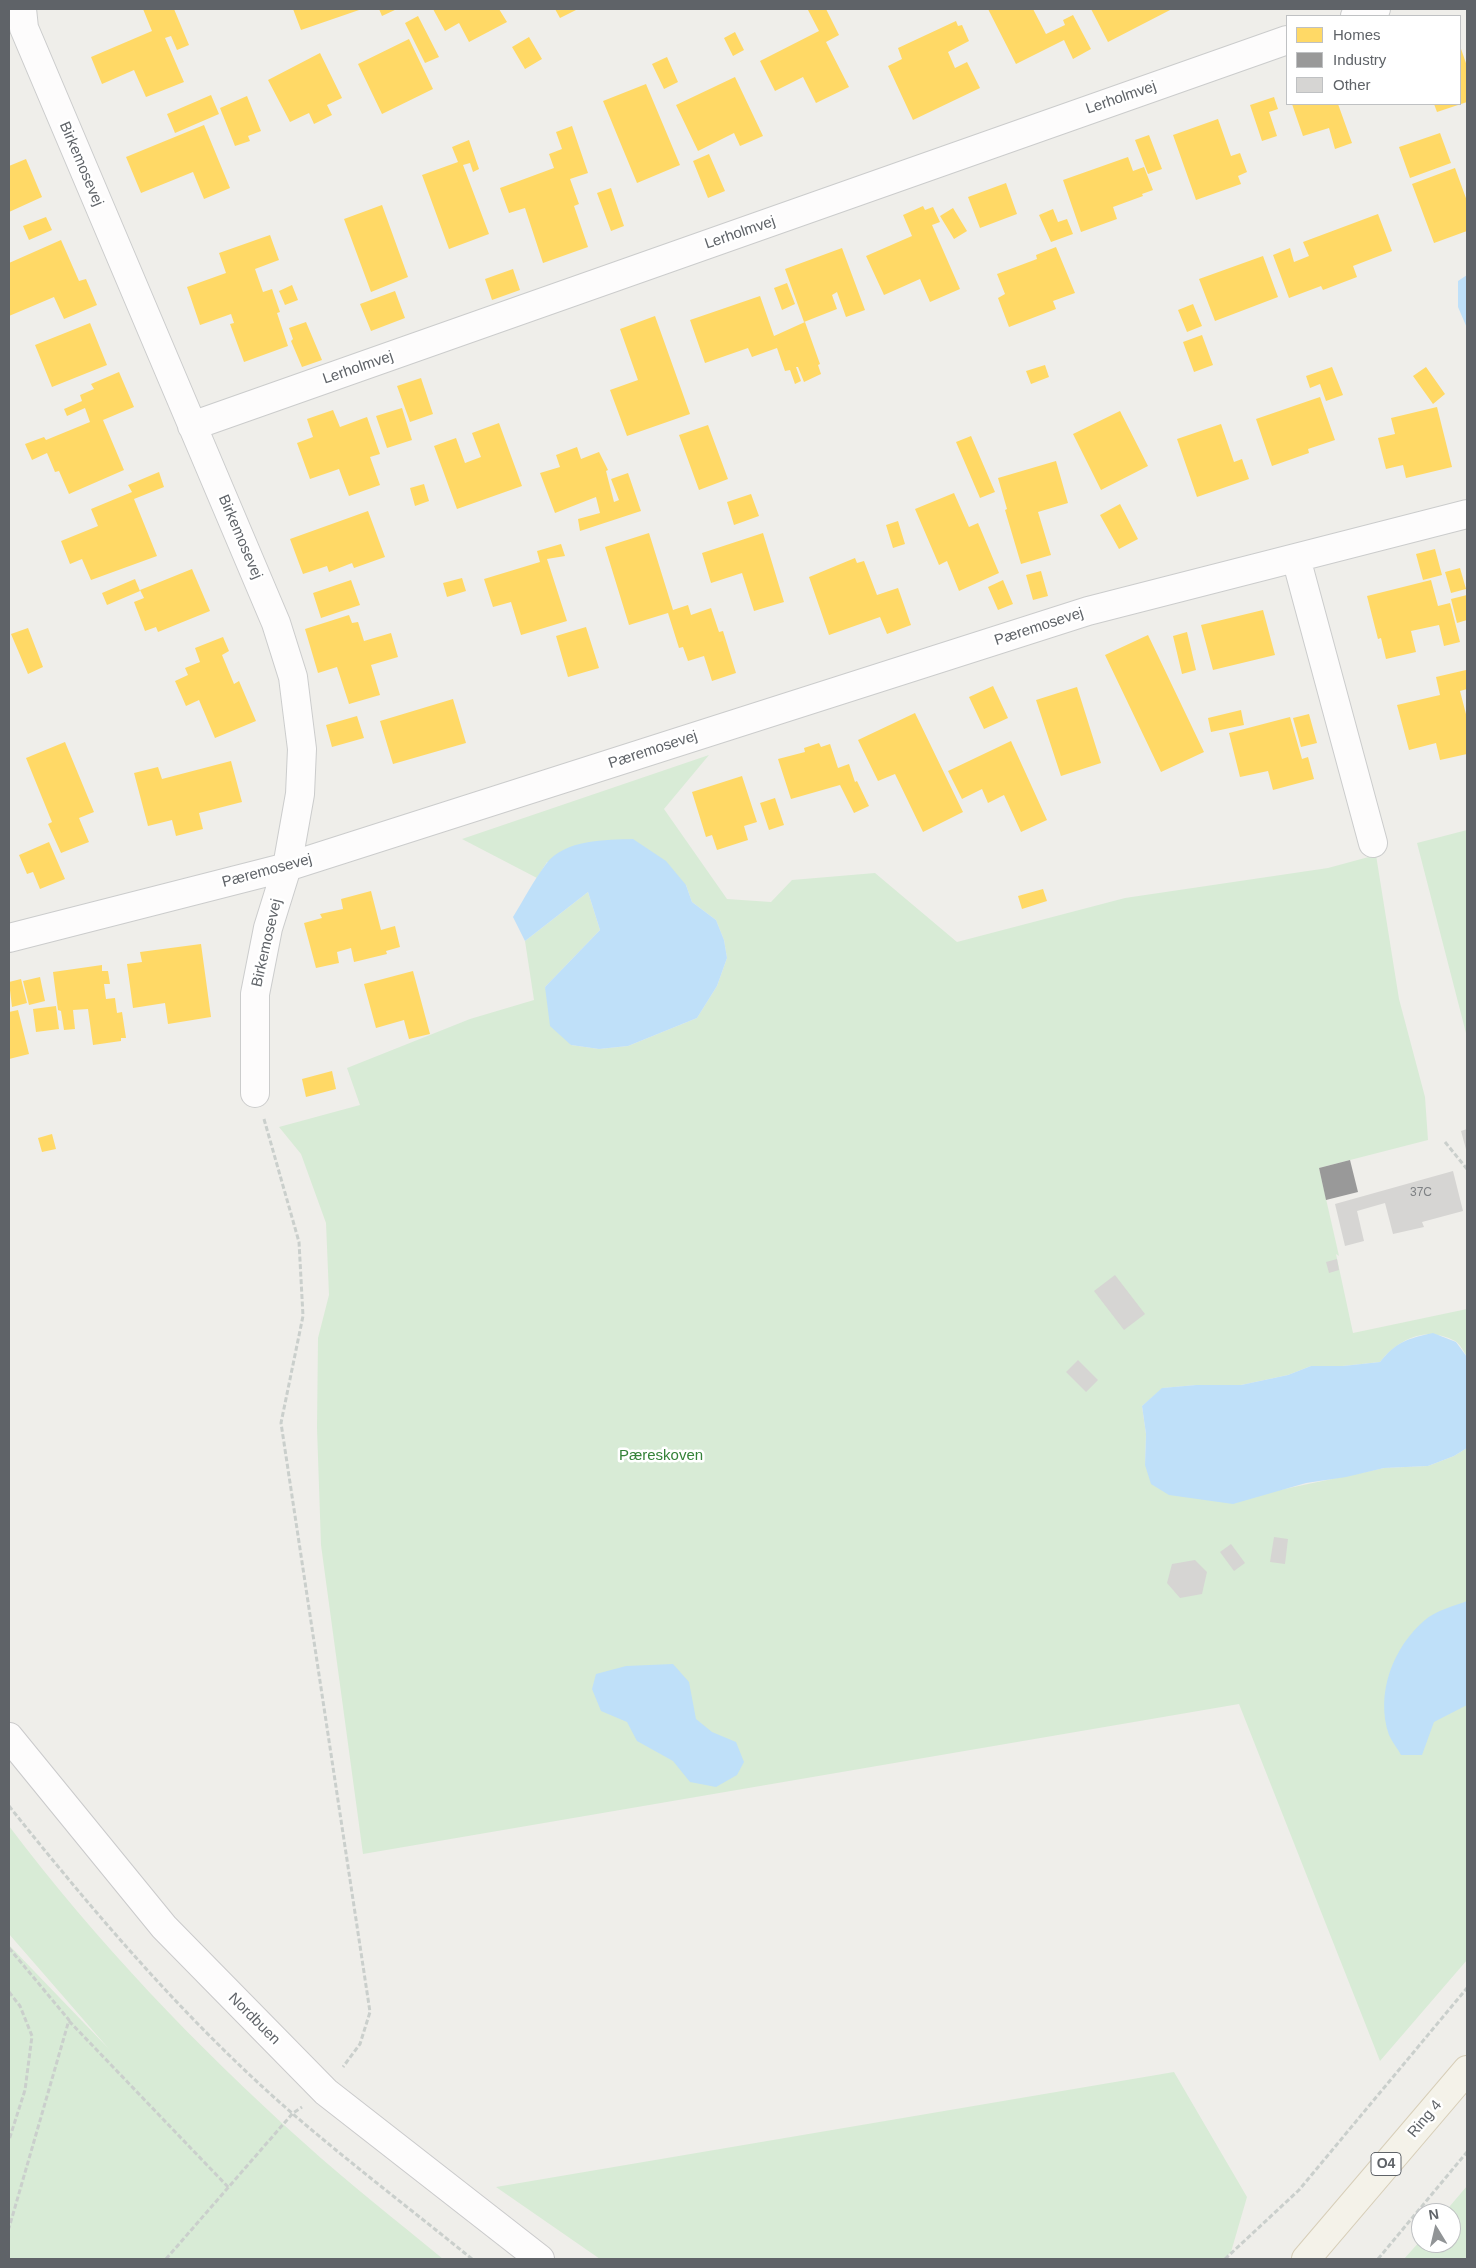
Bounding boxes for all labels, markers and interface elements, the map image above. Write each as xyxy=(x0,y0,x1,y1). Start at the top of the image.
legend xyxy=(1286,15,1461,105)
text: Homes xyxy=(1333,26,1381,43)
text: Industry xyxy=(1333,51,1386,68)
text: Other xyxy=(1333,76,1371,93)
street label: Lerholmvej xyxy=(1083,78,1159,118)
street label: Birkemosevej xyxy=(55,119,107,209)
street label: Lerholmvej xyxy=(702,213,778,253)
street label: Lerholmvej xyxy=(320,348,396,388)
street label: Birkemosevej xyxy=(214,492,266,582)
street label: Pæremosevej xyxy=(992,604,1086,650)
street label: Pæremosevej xyxy=(606,727,700,773)
street label: Pæremosevej xyxy=(220,850,314,892)
street label: Birkemosevej xyxy=(248,897,286,989)
house number: 37C xyxy=(1410,1186,1432,1200)
park label: Pæreskoven xyxy=(619,1447,703,1465)
street label: Nordbuen xyxy=(224,1989,284,2049)
street label: Ring 4 xyxy=(1404,2097,1446,2141)
road number: O4 xyxy=(1371,2152,1401,2176)
north arrow xyxy=(1411,2203,1461,2253)
text: N xyxy=(1428,2205,1440,2223)

